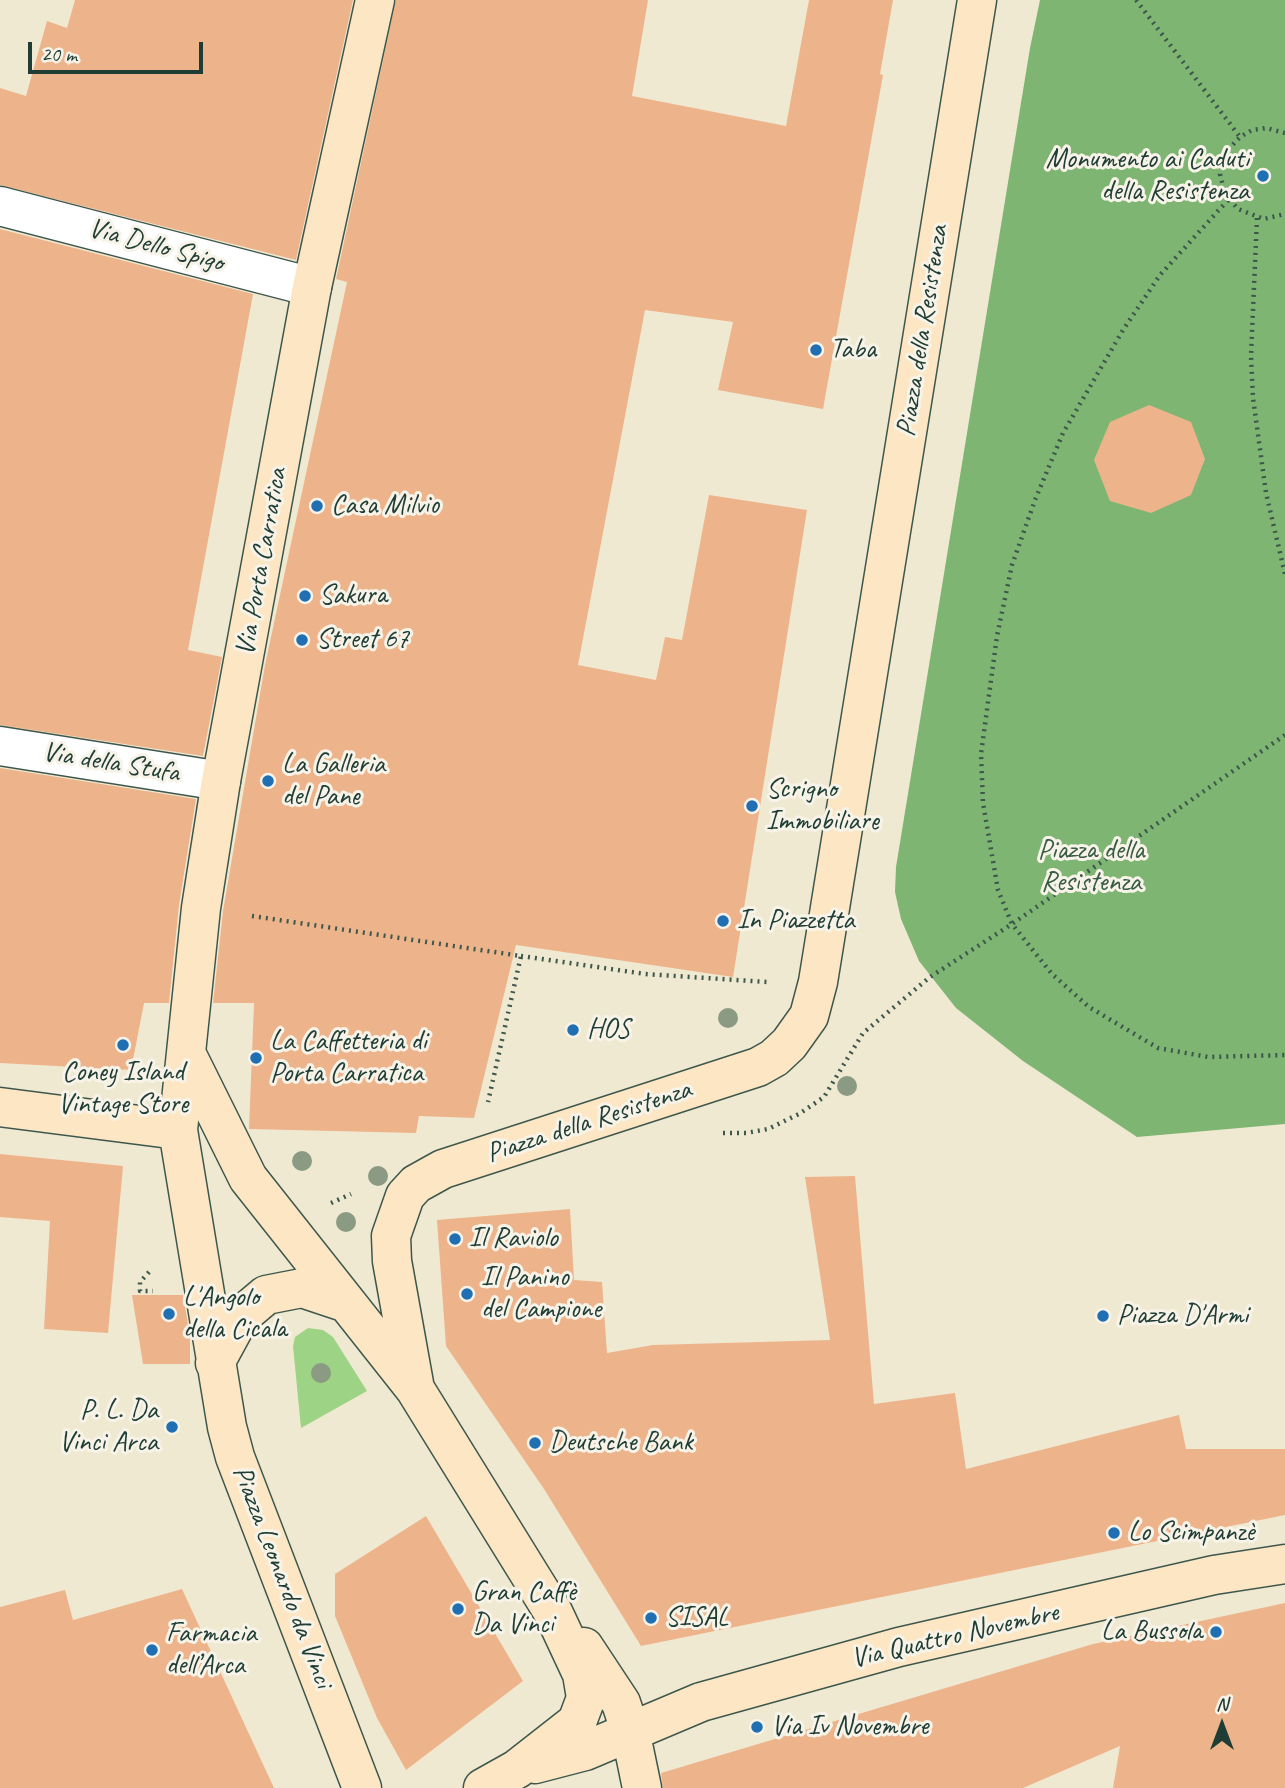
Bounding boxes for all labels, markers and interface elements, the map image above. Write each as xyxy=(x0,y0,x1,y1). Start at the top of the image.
scale bar xyxy=(32,28,206,72)
text: 20 m xyxy=(41,41,77,67)
place label: Monumento ai Caduti della Resistenza xyxy=(1046,143,1249,209)
marker: Monumento ai Caduti della Resistenza xyxy=(1255,168,1271,184)
street label: Via Dello Spigo xyxy=(85,212,227,280)
street label: Piazza della Resistenza xyxy=(890,223,956,439)
place label: Taba xyxy=(830,333,876,367)
marker: Taba xyxy=(808,342,824,358)
street label: Via Porta Carratica xyxy=(229,466,295,658)
place label: Casa Milvio xyxy=(331,489,439,523)
marker: Casa Milvio xyxy=(309,498,325,514)
place label: Sakura xyxy=(319,579,387,613)
marker: Sakura xyxy=(297,588,313,604)
place label: Street 67 xyxy=(316,623,409,657)
marker: Street 67 xyxy=(294,632,310,648)
street label: Via della Stufa xyxy=(40,736,182,790)
place label: La Galleria del Pane xyxy=(282,748,385,814)
marker: La Galleria del Pane xyxy=(260,773,276,789)
place label: Scrigno Immobiliare xyxy=(766,773,879,839)
marker: Scrigno Immobiliare xyxy=(744,798,760,814)
park label: Piazza della Resistenza xyxy=(1038,834,1144,900)
place label: In Piazzetta xyxy=(737,904,855,938)
marker: In Piazzetta xyxy=(715,913,731,929)
place label: HOS xyxy=(587,1013,630,1047)
marker: HOS xyxy=(565,1022,581,1038)
place label: La Caffetteria di Porta Carratica xyxy=(270,1025,427,1091)
marker: Coney Island Vintage Store xyxy=(115,1037,131,1053)
marker: La Caffetteria di Porta Carratica xyxy=(248,1050,264,1066)
place label: Coney Island Vintage Store xyxy=(58,1056,188,1122)
street label: Piazza della Resistenza xyxy=(482,1073,696,1171)
place label: Il Raviolo xyxy=(469,1222,558,1256)
marker: Il Raviolo xyxy=(447,1231,463,1247)
place label: Il Panino del Campione xyxy=(481,1261,601,1327)
place label: L'Angolo della Cicala xyxy=(183,1281,286,1347)
marker: Il Panino del Campione xyxy=(459,1286,475,1302)
place label: Piazza D'Armi xyxy=(1117,1299,1248,1333)
marker: L'Angolo della Cicala xyxy=(161,1306,177,1322)
marker: Piazza D'Armi xyxy=(1095,1308,1111,1324)
place label: P. L. Da Vinci Arca xyxy=(59,1394,158,1460)
marker: P. L. Da Vinci Arca xyxy=(164,1419,180,1435)
place label: Deutsche Bank xyxy=(549,1426,693,1460)
marker: Deutsche Bank xyxy=(527,1435,543,1451)
street label: Piazza Leonardo da Vinci xyxy=(224,1461,340,1693)
place label: Lo Scimpanzè xyxy=(1128,1516,1254,1550)
marker: Lo Scimpanzè xyxy=(1106,1525,1122,1541)
place label: Gran Caffè Da Vinci xyxy=(472,1576,576,1642)
street label: Via Quattro Novembre xyxy=(848,1596,1062,1676)
marker: Gran Caffè Da Vinci xyxy=(450,1601,466,1617)
place label: SISAL xyxy=(665,1601,728,1635)
marker: SISAL xyxy=(643,1610,659,1626)
place label: La Bussola xyxy=(1101,1615,1202,1649)
place label: Farmacia dell’Arca xyxy=(166,1617,256,1683)
marker: La Bussola xyxy=(1208,1624,1224,1640)
marker: Farmacia dell’Arca xyxy=(144,1642,160,1658)
north arrow xyxy=(1187,1690,1257,1760)
text: N xyxy=(1216,1692,1228,1716)
place label: Via Iv Novembre xyxy=(771,1710,928,1744)
marker: Via Iv Novembre xyxy=(749,1719,765,1735)

